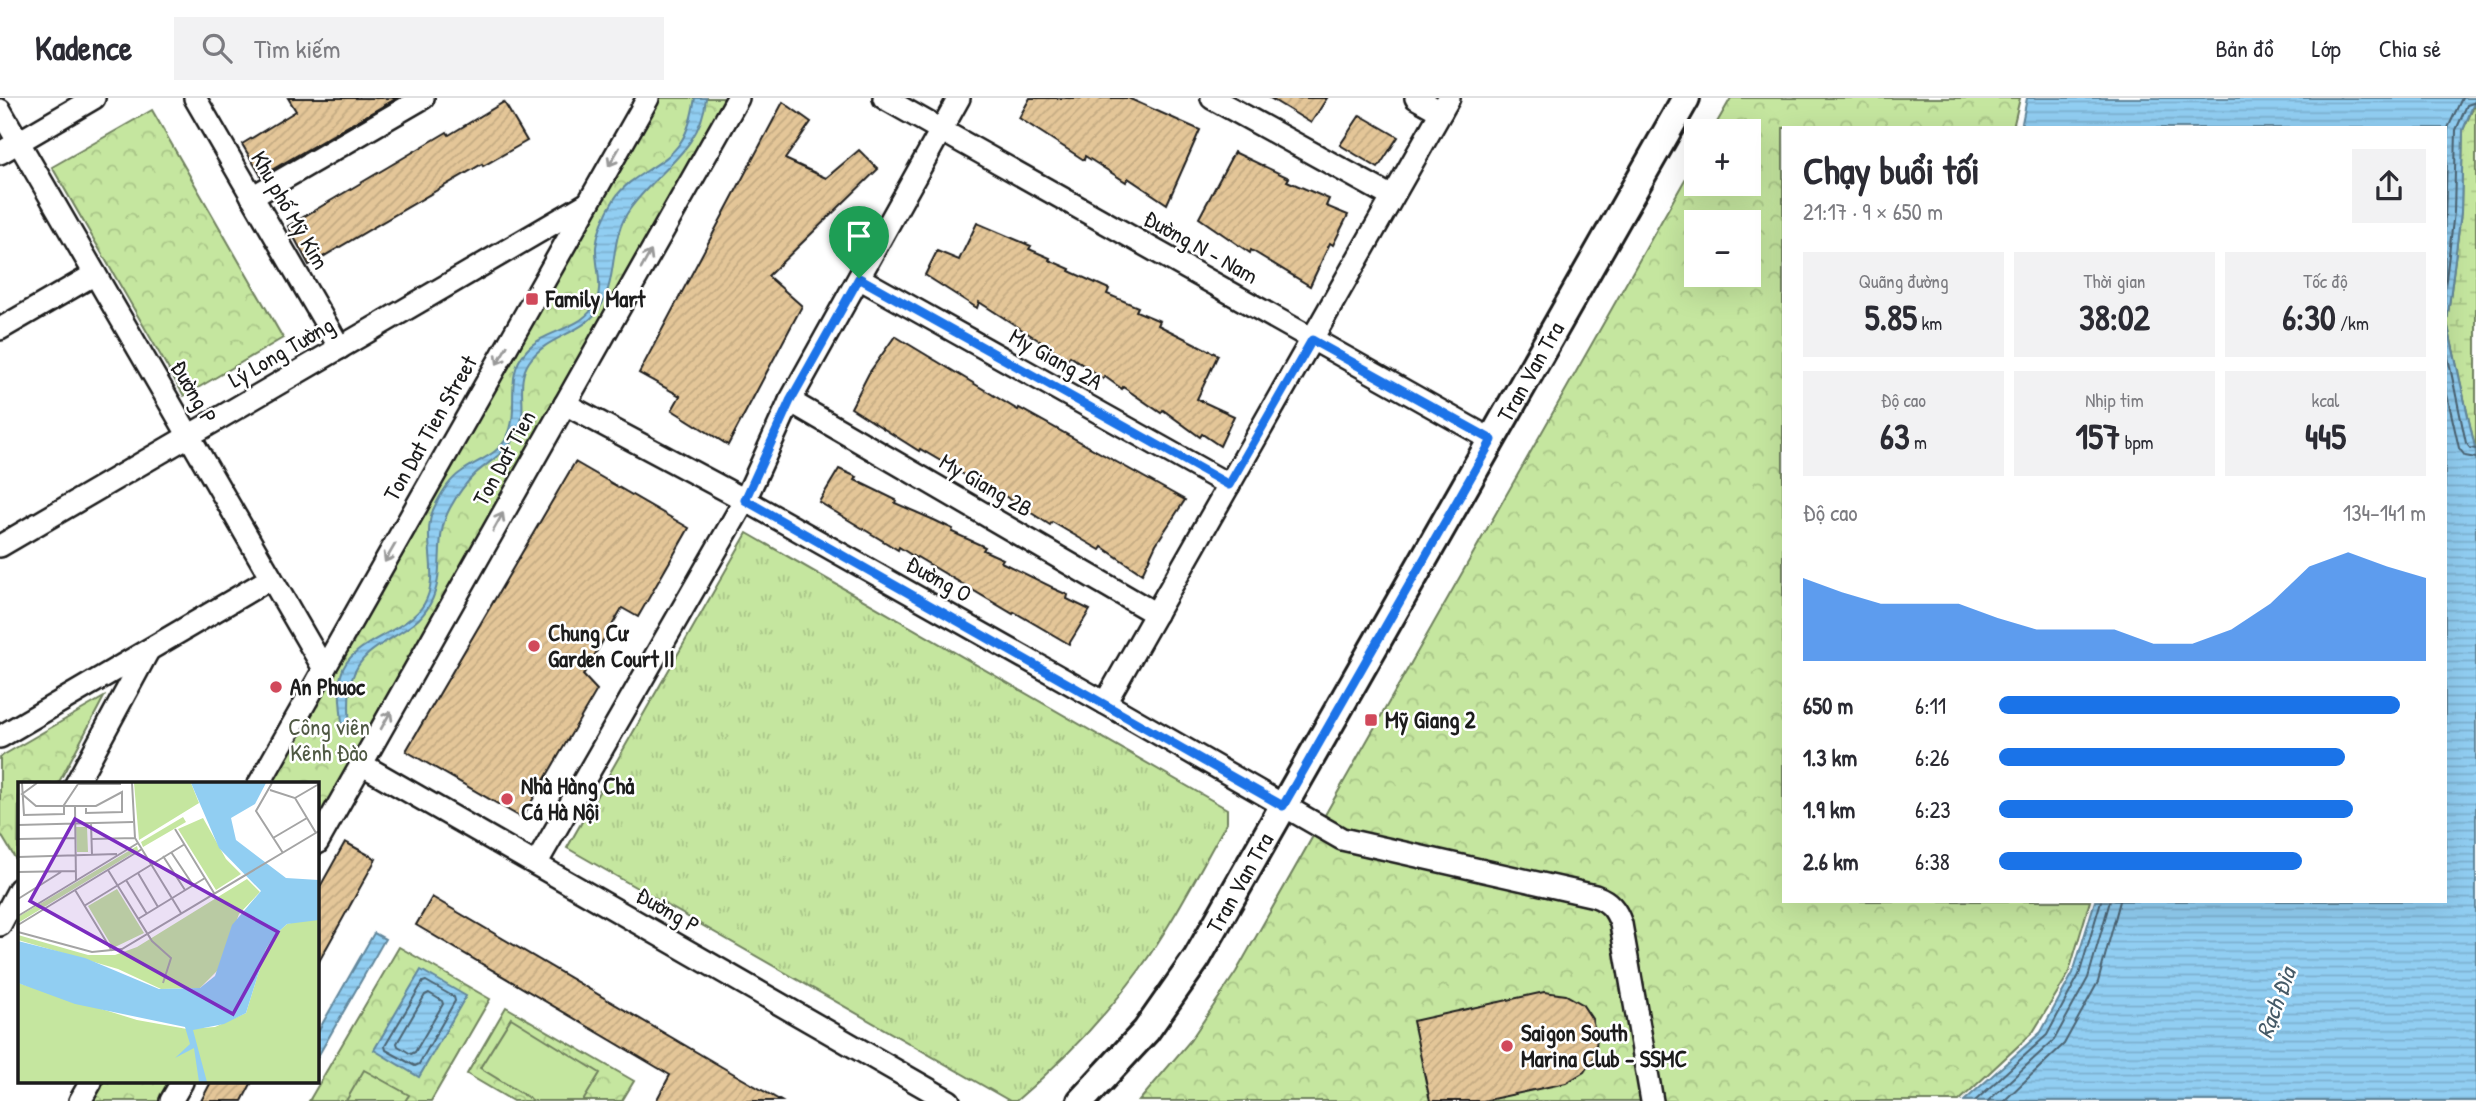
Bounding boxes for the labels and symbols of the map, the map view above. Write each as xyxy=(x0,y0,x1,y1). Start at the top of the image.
street label: Khu phố Mỹ Kim xyxy=(244,145,337,275)
one-way arrow xyxy=(607,146,620,167)
street label: Đường N - Nam xyxy=(1139,202,1264,291)
pin xyxy=(829,206,889,278)
one-way arrow xyxy=(639,250,653,270)
place label: Family Mart xyxy=(545,283,646,315)
marker: Family Mart xyxy=(524,291,540,307)
street label: Lý Long Tường xyxy=(222,309,339,394)
street label: Tran Van Tra xyxy=(1489,316,1571,427)
street label: My Giang 2A xyxy=(1004,320,1108,397)
one-way arrow xyxy=(495,344,509,364)
street label: Ton Dat Tien Street xyxy=(375,348,484,506)
street label: Đường P xyxy=(164,355,225,429)
street label: Ton Dat Tien xyxy=(465,405,542,511)
street label: My Giang 2B xyxy=(934,446,1038,524)
one-way arrow xyxy=(491,512,505,532)
one-way arrow xyxy=(383,542,397,562)
street label: Đường O xyxy=(901,548,977,609)
place label: Chung Cư Garden Court II xyxy=(548,617,675,674)
marker: Chung Cư Garden Court II xyxy=(526,638,542,654)
place label: An Phuoc xyxy=(290,671,366,702)
marker: An Phuoc xyxy=(268,679,284,695)
place label: Mỹ Giang 2 xyxy=(1385,704,1476,736)
one-way arrow xyxy=(380,710,393,731)
park label: Công viên Kênh Đào xyxy=(288,711,370,768)
marker: Mỹ Giang 2 xyxy=(1363,712,1379,728)
place label: Nhà Hàng Chả Cá Hà Nội xyxy=(521,770,634,827)
inset map xyxy=(18,782,318,1084)
marker: Nhà Hàng Chả Cá Hà Nội xyxy=(499,791,515,807)
street label: Tran Van Tra xyxy=(1198,827,1280,938)
street label: Đường P xyxy=(631,879,705,940)
water label: Rạch Đỉa xyxy=(2248,960,2303,1043)
place label: Saigon South Marina Club - SSMC xyxy=(1521,1017,1687,1074)
marker: Saigon South Marina Club - SSMC xyxy=(1499,1038,1515,1054)

